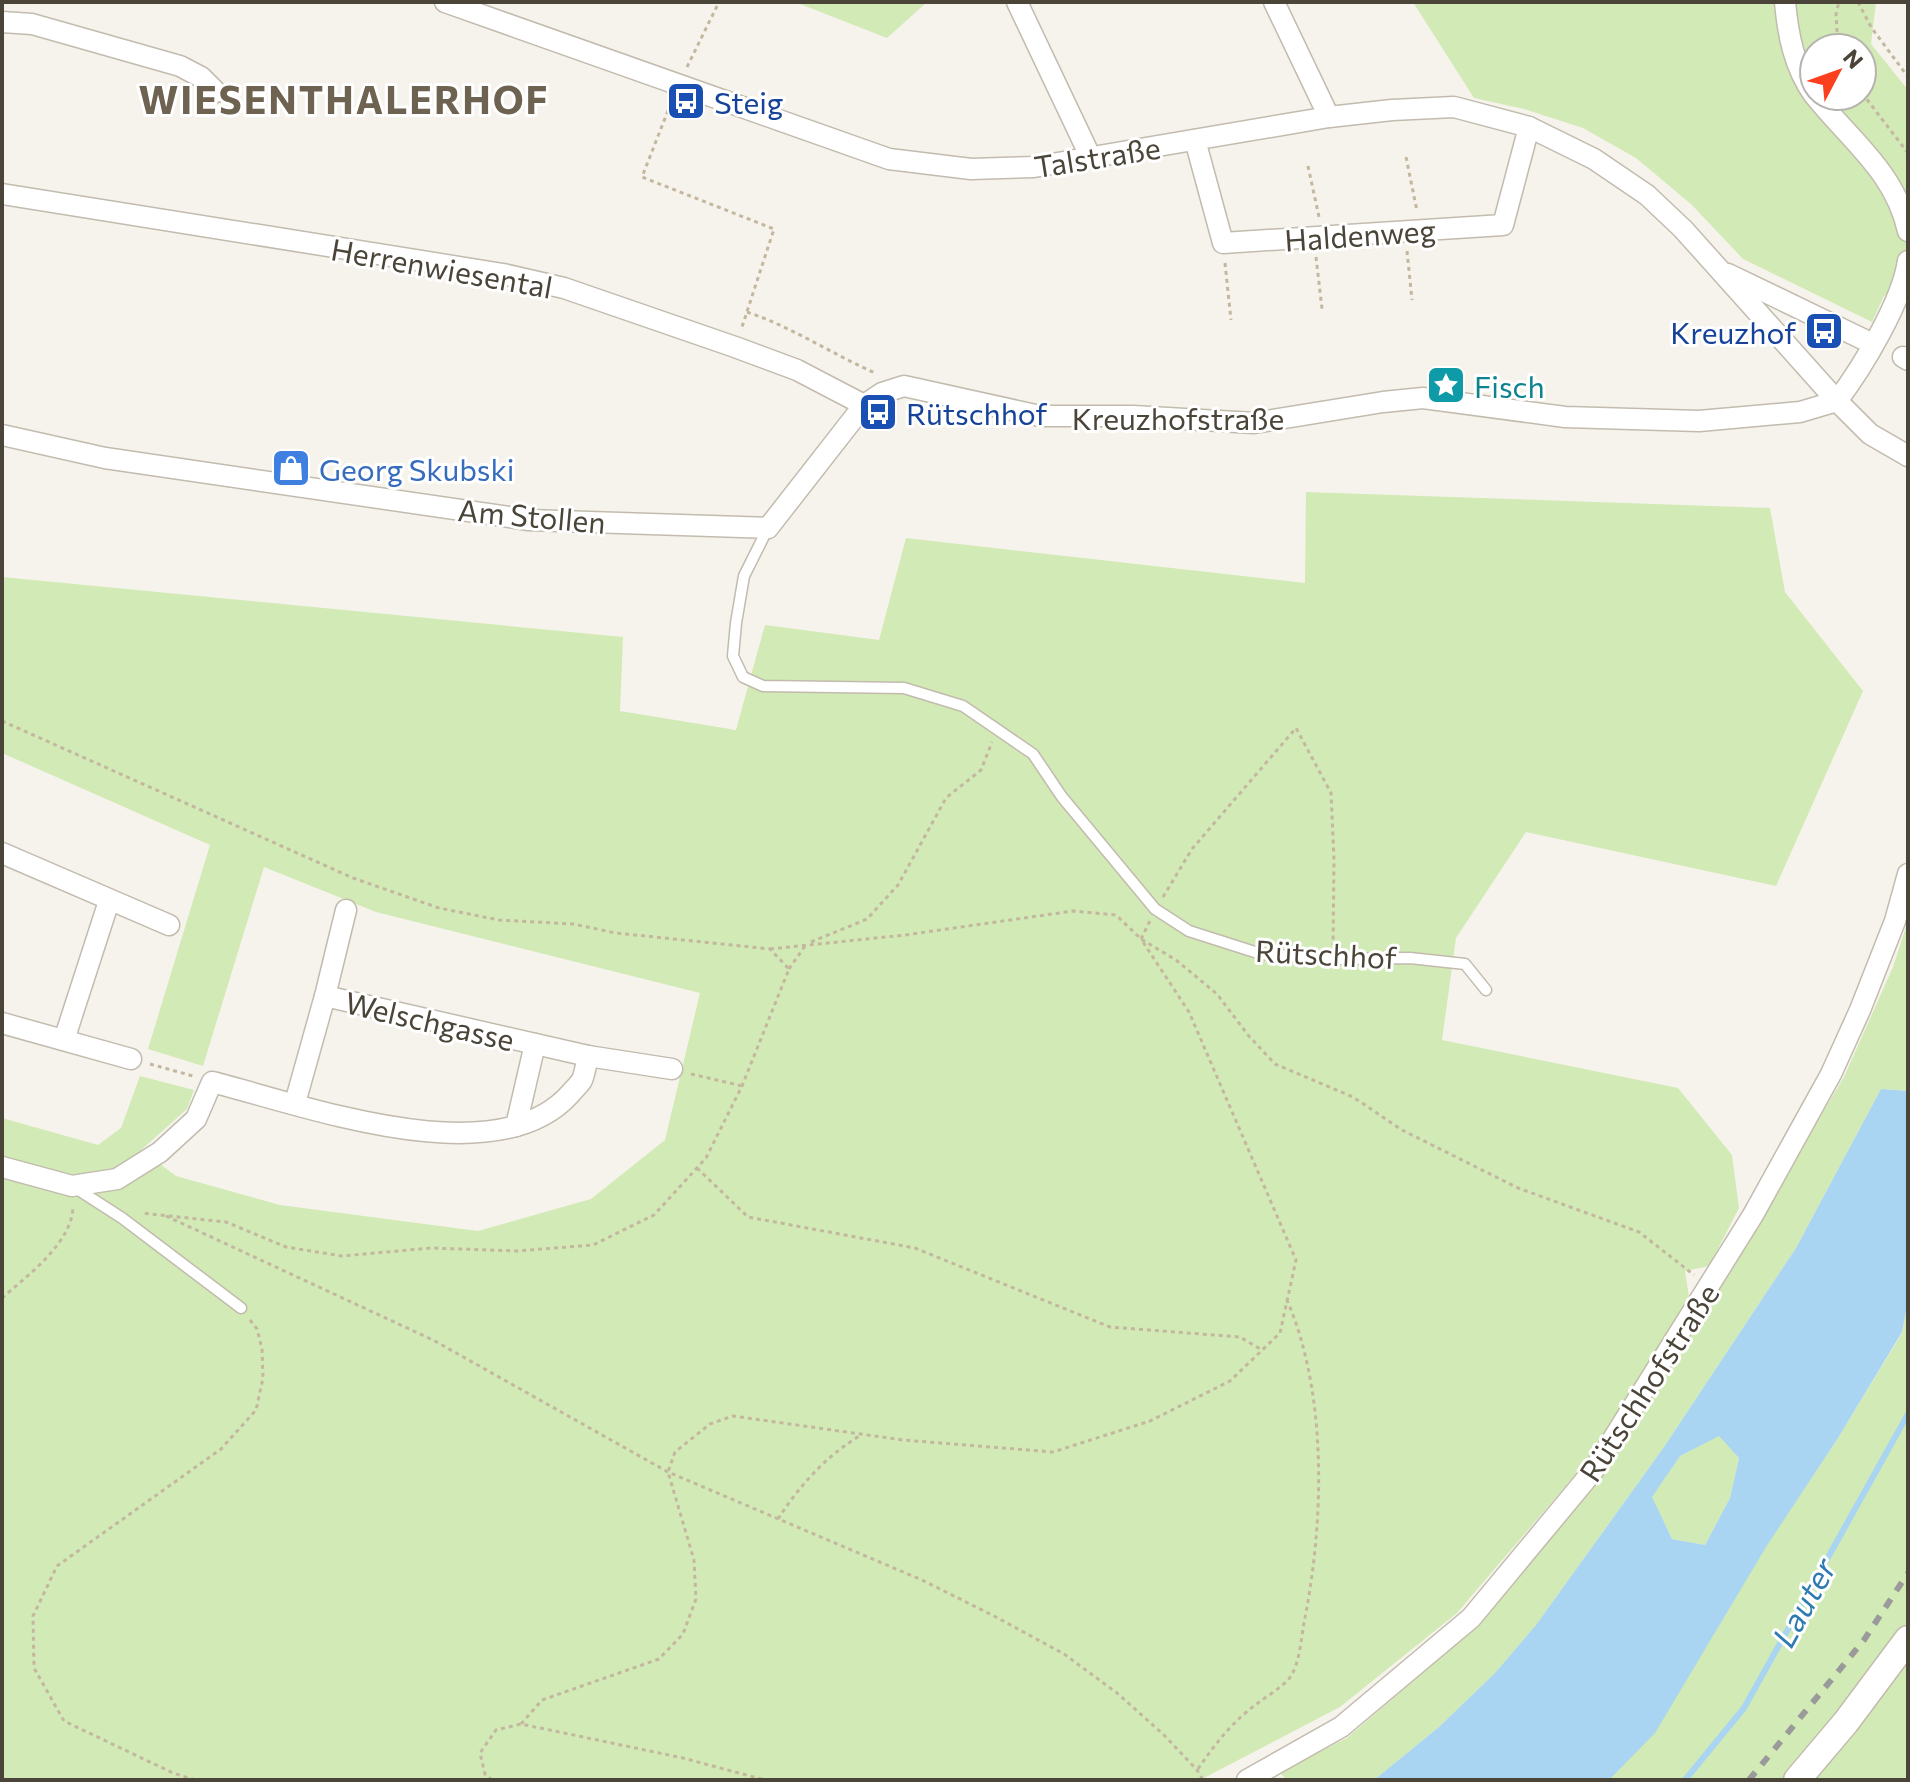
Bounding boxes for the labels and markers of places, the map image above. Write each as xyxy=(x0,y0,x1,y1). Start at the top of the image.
bus stop icon: Steig xyxy=(665,80,707,122)
place label: Steig xyxy=(714,83,783,120)
bus stop icon: Kreuzhof xyxy=(1803,310,1845,352)
place label: Kreuzhof xyxy=(1670,313,1796,350)
place icon: Fisch xyxy=(1425,364,1467,406)
place label: Fisch xyxy=(1474,367,1545,404)
bus stop icon: Rütschhof xyxy=(857,391,899,433)
place label: Rütschhof xyxy=(906,394,1048,431)
shop icon: Georg Skubski xyxy=(270,447,312,489)
place label: Georg Skubski xyxy=(319,450,514,487)

